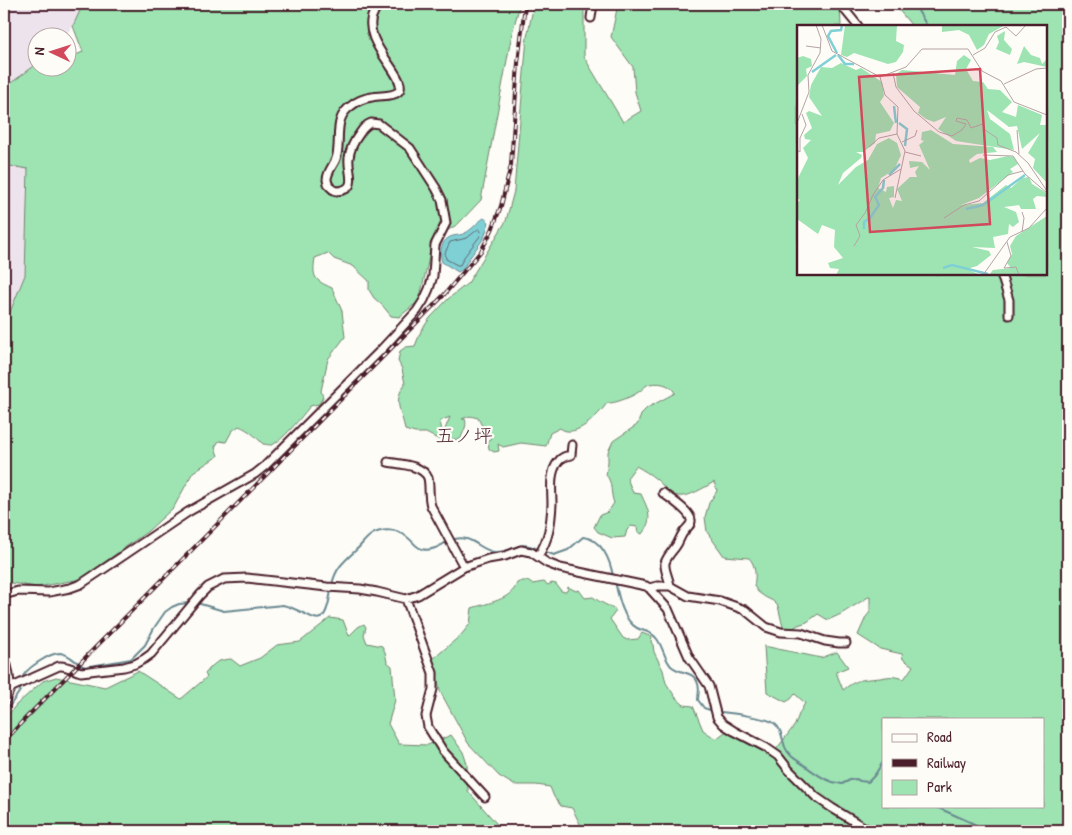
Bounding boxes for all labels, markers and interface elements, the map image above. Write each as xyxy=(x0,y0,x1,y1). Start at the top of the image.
inset map xyxy=(797,25,1047,275)
north arrow xyxy=(28,28,78,78)
text: N xyxy=(29,46,48,55)
district label: 五ノ坪 xyxy=(435,422,493,448)
legend xyxy=(882,718,1044,808)
text: Road xyxy=(927,726,952,747)
text: Railway xyxy=(927,752,966,773)
text: Park xyxy=(927,776,952,797)

